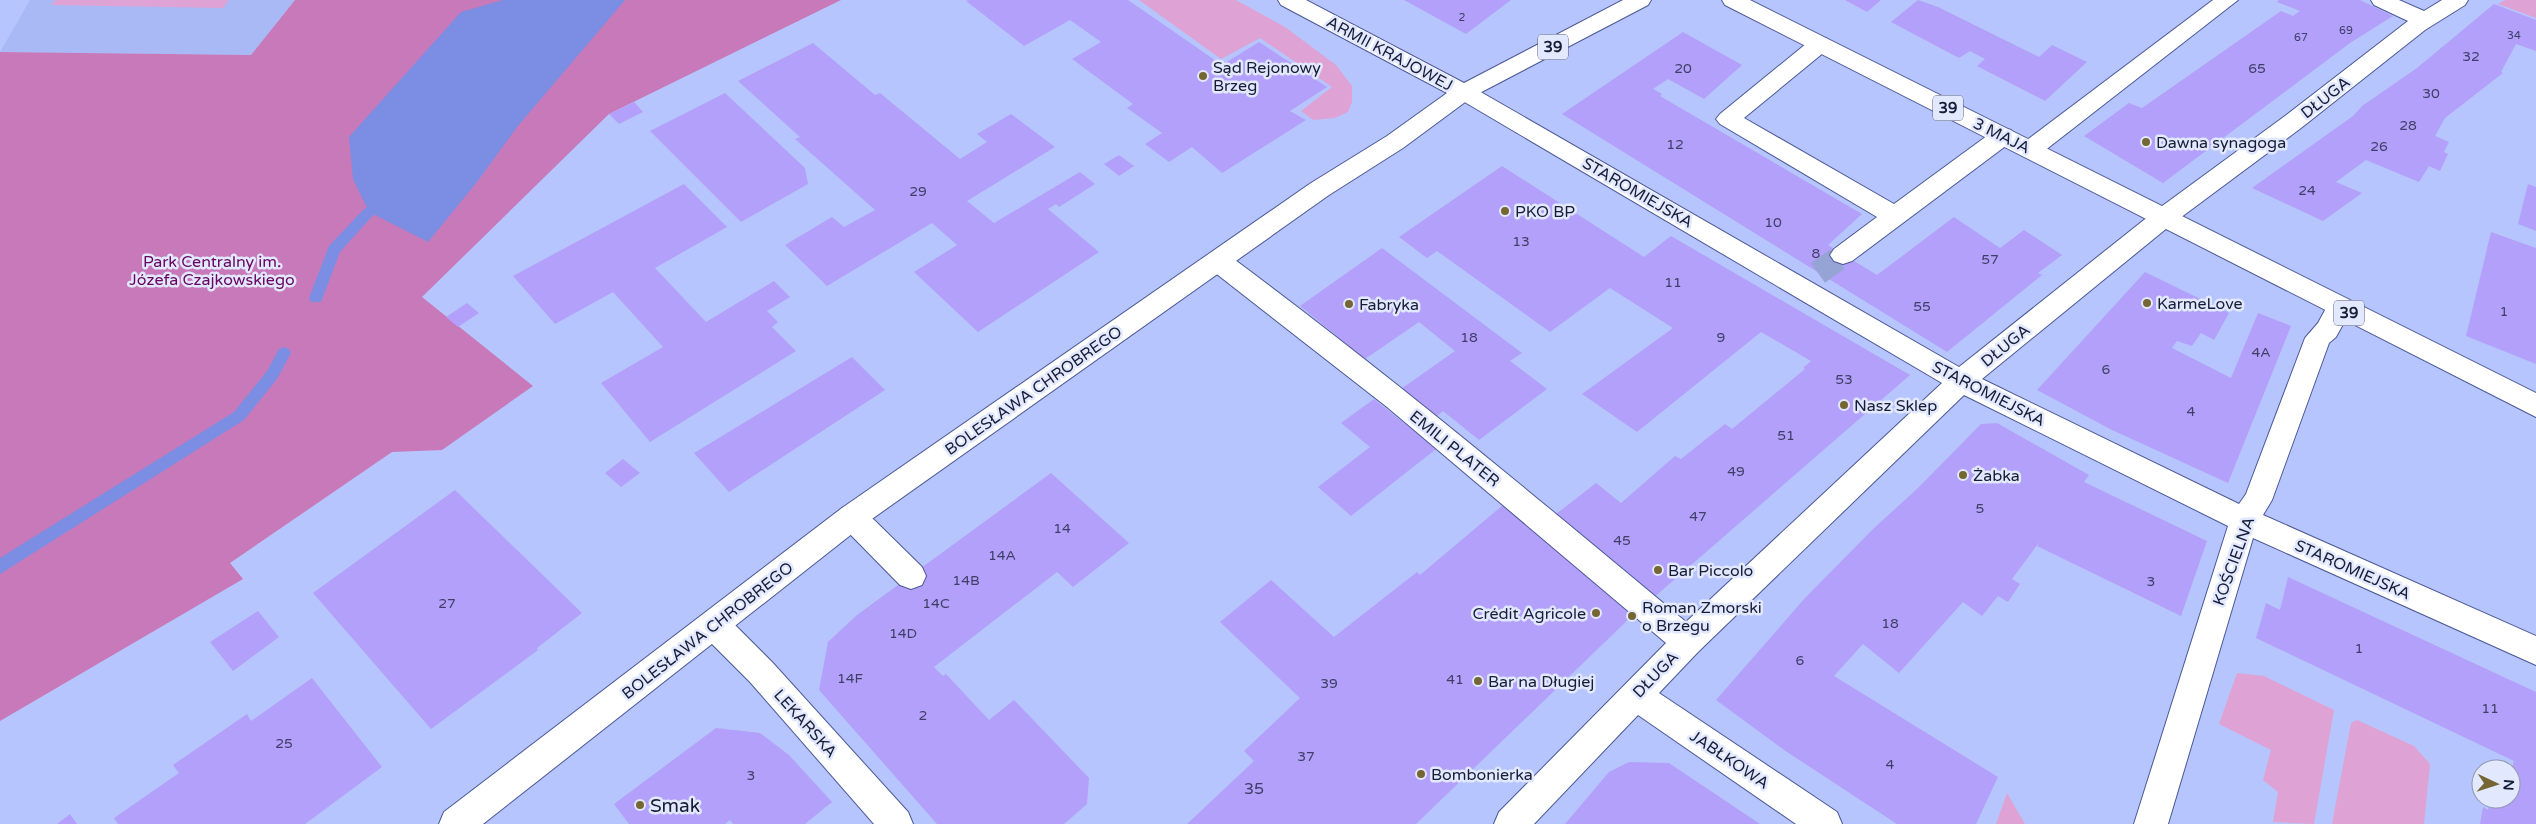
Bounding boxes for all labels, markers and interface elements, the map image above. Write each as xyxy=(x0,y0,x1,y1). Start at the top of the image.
house number: 2 xyxy=(1459,11,1466,24)
street label: ARMII KRAJOWEJ xyxy=(1323,12,1456,96)
house number: 69 xyxy=(2339,24,2353,37)
house number: 34 xyxy=(2507,29,2521,42)
house number: 67 xyxy=(2294,31,2308,44)
road number: 39 xyxy=(1538,34,1568,60)
house number: 32 xyxy=(2462,48,2480,65)
place label: Sąd Rejonowy Brzeg xyxy=(1213,58,1321,96)
house number: 20 xyxy=(1674,60,1692,77)
house number: 65 xyxy=(2248,60,2266,77)
marker: Sąd Rejonowy Brzeg xyxy=(1197,70,1209,82)
street label: DŁUGA xyxy=(2297,72,2354,123)
house number: 30 xyxy=(2422,85,2440,102)
road number: 39 xyxy=(1933,96,1963,120)
street label: 3 MAJA xyxy=(1970,114,2033,158)
house number: 28 xyxy=(2399,117,2417,134)
place label: Dawna synagoga xyxy=(2156,133,2286,153)
house number: 12 xyxy=(1666,136,1684,153)
marker: Dawna synagoga xyxy=(2140,136,2152,148)
house number: 26 xyxy=(2370,138,2388,155)
street label: STAROMIEJSKA xyxy=(1579,153,1696,233)
house number: 24 xyxy=(2298,182,2316,199)
house number: 29 xyxy=(909,183,927,200)
place label: PKO BP xyxy=(1515,202,1575,222)
marker: PKO BP xyxy=(1499,205,1511,217)
house number: 10 xyxy=(1764,214,1782,231)
house number: 13 xyxy=(1512,233,1530,250)
house number: 8 xyxy=(1812,245,1821,262)
house number: 57 xyxy=(1981,251,1999,268)
park label: Park Centralny im. Józefa Czajkowskiego xyxy=(129,252,295,290)
house number: 11 xyxy=(1664,274,1682,291)
place label: KarmeLove xyxy=(2157,294,2243,314)
place label: Fabryka xyxy=(1359,295,1419,315)
marker: KarmeLove xyxy=(2141,297,2153,309)
marker: Fabryka xyxy=(1343,298,1355,310)
house number: 55 xyxy=(1913,298,1931,315)
road number: 39 xyxy=(2334,300,2364,326)
house number: 1 xyxy=(2500,303,2508,320)
street label: DŁUGA xyxy=(1977,320,2034,372)
street label: BOLESŁAWA CHROBREGO xyxy=(941,322,1126,460)
house number: 18 xyxy=(1460,329,1478,346)
house number: 9 xyxy=(1717,329,1725,346)
house number: 4A xyxy=(2251,344,2271,361)
street label: STAROMIEJSKA xyxy=(1929,357,2048,431)
house number: 6 xyxy=(2102,361,2111,378)
house number: 53 xyxy=(1835,371,1853,388)
place label: Nasz Sklep xyxy=(1854,396,1937,416)
marker: Nasz Sklep xyxy=(1838,399,1850,411)
house number: 4 xyxy=(2187,403,2196,420)
street label: EMILI PLATER xyxy=(1405,406,1503,491)
house number: 51 xyxy=(1777,427,1795,444)
house number: 49 xyxy=(1727,463,1745,480)
place label: Żabka xyxy=(1973,466,2020,486)
marker: Żabka xyxy=(1957,469,1969,481)
house number: 5 xyxy=(1976,500,1984,517)
house number: 47 xyxy=(1689,508,1707,525)
street label: KOŚCIELNA xyxy=(2209,514,2259,608)
house number: 14 xyxy=(1053,520,1071,537)
house number: 45 xyxy=(1613,532,1631,549)
street label: STAROMIEJSKA xyxy=(2292,536,2413,604)
house number: 14A xyxy=(988,547,1016,564)
street label: BOLESŁAWA CHROBREGO xyxy=(618,558,797,704)
place label: Bar Piccolo xyxy=(1668,561,1753,581)
marker: Bar Piccolo xyxy=(1652,564,1664,576)
house number: 14B xyxy=(952,572,980,589)
house number: 3 xyxy=(2147,573,2155,590)
house number: 27 xyxy=(438,595,456,612)
house number: 14C xyxy=(922,595,950,612)
place label: Roman Zmorski o Brzegu xyxy=(1642,598,1762,636)
place label: Crédit Agricole xyxy=(1473,604,1586,624)
marker: Crédit Agricole xyxy=(1590,607,1602,619)
marker: Roman Zmorski o Brzegu xyxy=(1626,610,1638,622)
house number: 18 xyxy=(1881,615,1899,632)
house number: 14D xyxy=(889,625,917,642)
house number: 1 xyxy=(2355,640,2363,657)
street label: DŁUGA xyxy=(1629,647,1683,702)
house number: 6 xyxy=(1796,652,1805,669)
house number: 14F xyxy=(837,670,864,687)
house number: 41 xyxy=(1446,671,1464,688)
place label: Bar na Długiej xyxy=(1488,672,1594,692)
house number: 39 xyxy=(1320,675,1338,692)
marker: Bar na Długiej xyxy=(1472,675,1484,687)
street label: LEKARSKA xyxy=(769,685,841,762)
house number: 11 xyxy=(2481,700,2499,717)
house number: 2 xyxy=(919,707,927,724)
street label: JABŁKOWA xyxy=(1686,726,1773,794)
house number: 25 xyxy=(275,735,293,752)
house number: 37 xyxy=(1297,748,1315,765)
house number: 4 xyxy=(1886,756,1895,773)
north arrow xyxy=(2471,759,2521,809)
place label: Bombonierka xyxy=(1431,765,1533,785)
house number: 3 xyxy=(747,767,755,784)
marker: Bombonierka xyxy=(1415,768,1427,780)
house number: 35 xyxy=(1244,779,1264,799)
text: N xyxy=(2500,779,2517,791)
place label: Smak xyxy=(650,795,700,817)
marker: Smak xyxy=(634,799,646,811)

